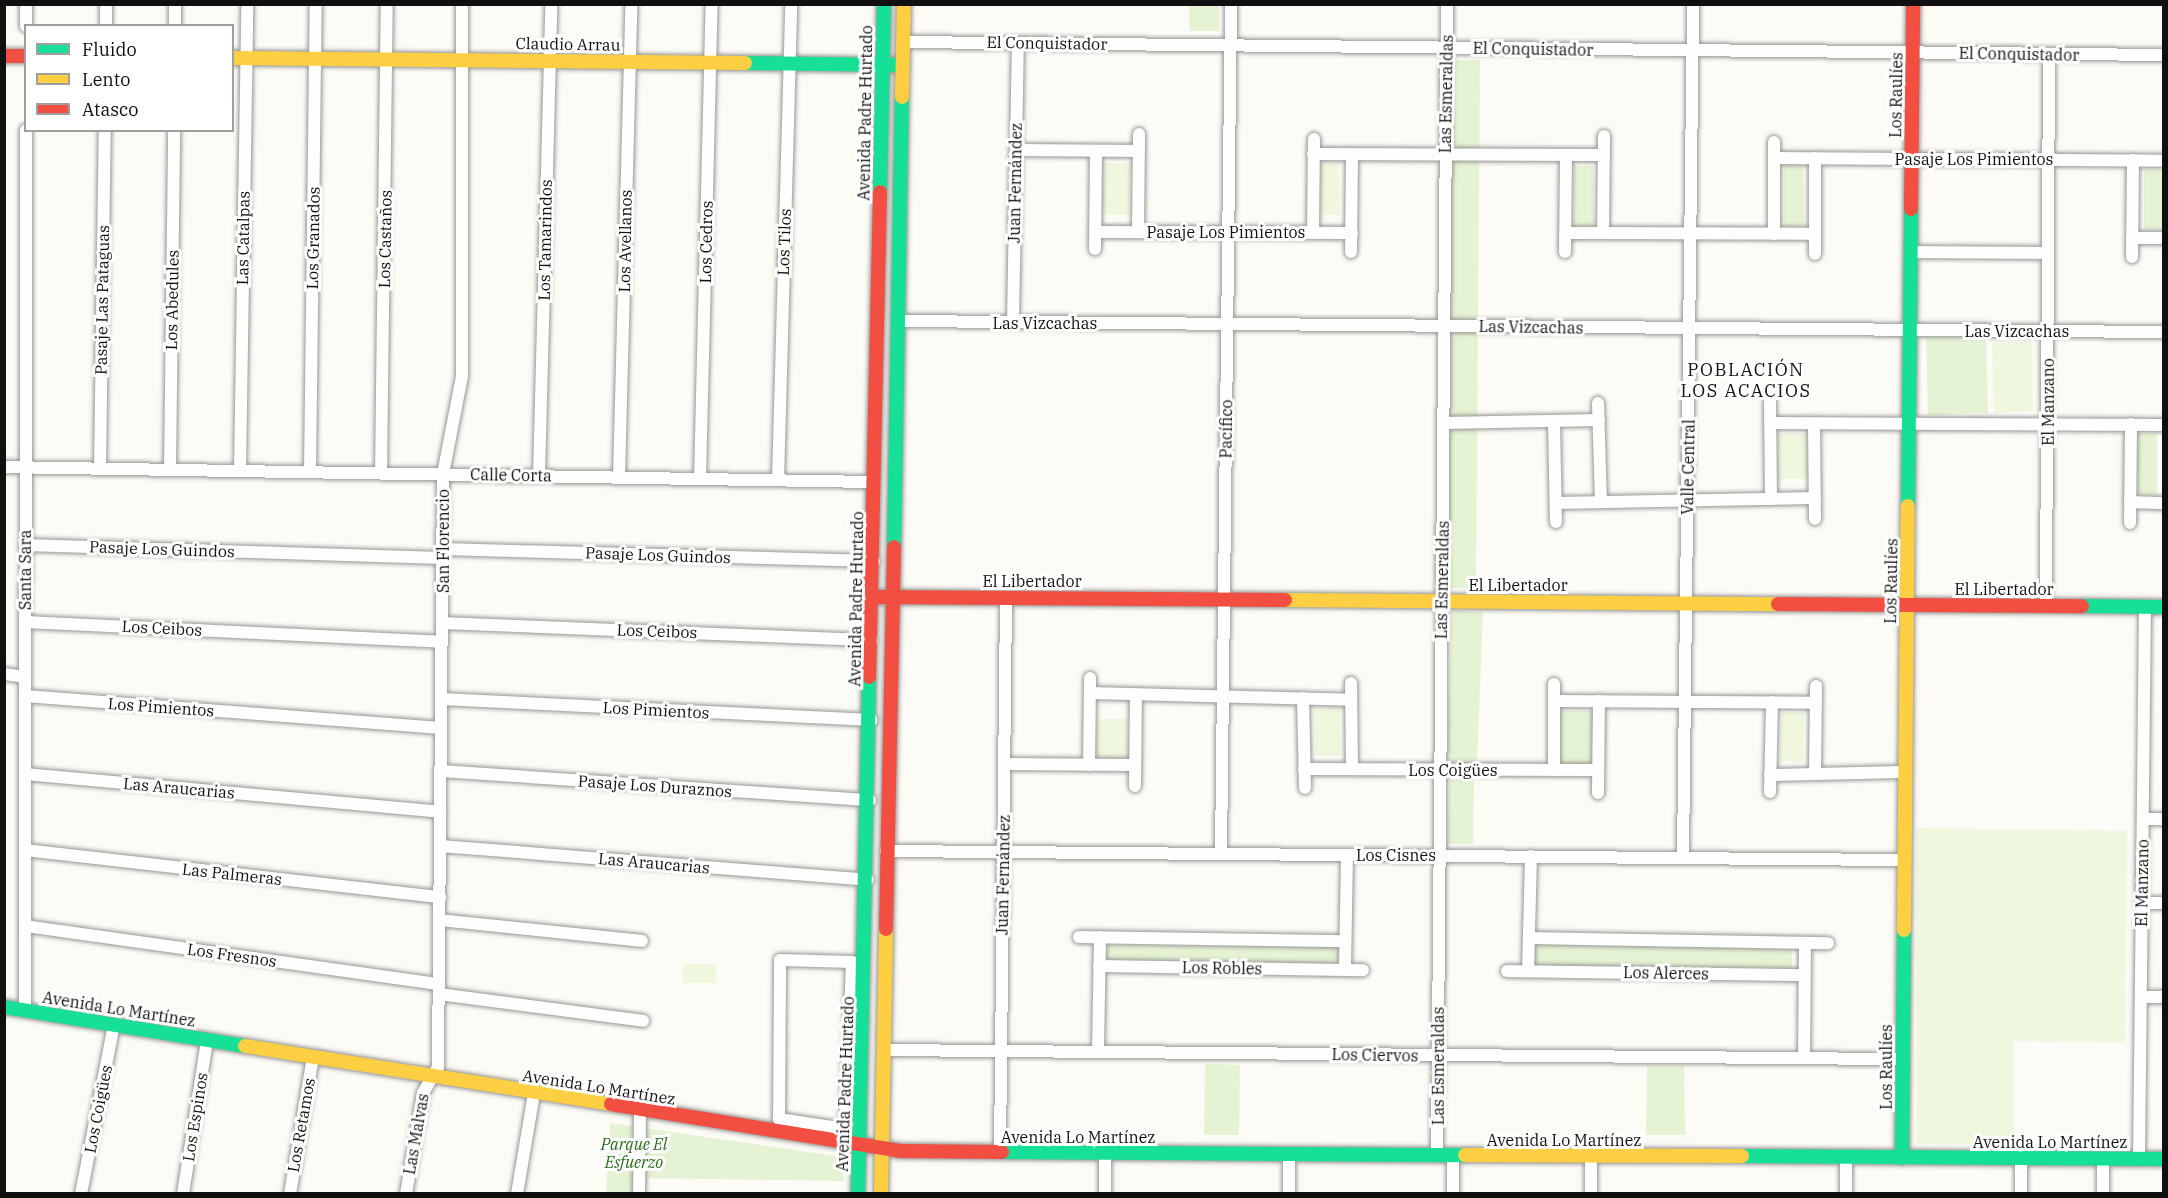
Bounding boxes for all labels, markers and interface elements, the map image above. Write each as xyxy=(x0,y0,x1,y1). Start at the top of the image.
legend xyxy=(24,24,234,132)
street label: Avenida Padre Hurtado xyxy=(854,25,876,201)
street label: El Conquistador xyxy=(987,32,1107,54)
street label: Claudio Arrau xyxy=(515,33,621,55)
street label: Las Esmeraldas xyxy=(1435,35,1457,153)
text: Fluido xyxy=(82,38,137,61)
street label: El Conquistador xyxy=(1473,38,1593,60)
street label: El Conquistador xyxy=(1959,43,2079,65)
street label: Los Raulíes xyxy=(1886,52,1906,138)
text: Lento xyxy=(82,68,130,91)
text: Atasco xyxy=(82,98,138,121)
street label: Juan Fernández xyxy=(1004,123,1026,243)
street label: Pasaje Los Pimientos xyxy=(1895,149,2053,169)
street label: Los Tamarindos xyxy=(534,179,556,301)
street label: Los Granados xyxy=(303,186,323,290)
street label: Los Avellanos xyxy=(615,189,635,293)
street label: Los Castaños xyxy=(375,190,395,288)
street label: Las Catalpas xyxy=(233,191,253,285)
street label: Los Cedros xyxy=(696,201,716,283)
street label: Los Tilos xyxy=(773,208,795,276)
street label: Pasaje Los Pimientos xyxy=(1147,222,1305,242)
street label: Pasaje Las Pataguas xyxy=(91,225,113,375)
street label: Los Abedules xyxy=(162,250,182,350)
street label: Las Vizcachas xyxy=(993,313,1097,333)
street label: Las Vizcachas xyxy=(1478,316,1584,338)
street label: Las Vizcachas xyxy=(1965,321,2069,341)
street label: El Manzano xyxy=(2038,358,2058,446)
district label: POBLACIÓN LOS ACACIOS xyxy=(1680,360,1812,403)
street label: Pacífico xyxy=(1216,399,1236,459)
street label: Valle Central xyxy=(1678,419,1698,515)
street label: Calle Corta xyxy=(470,465,552,485)
street label: San Florencio xyxy=(433,489,453,593)
street label: Avenida Padre Hurtado xyxy=(845,511,867,687)
street label: Las Esmeraldas xyxy=(1431,521,1453,639)
street label: Santa Sara xyxy=(15,530,35,610)
street label: Pasaje Los Guindos xyxy=(89,537,235,561)
street label: Los Raulíes xyxy=(1881,538,1901,624)
street label: Pasaje Los Guindos xyxy=(585,543,731,567)
street label: El Libertador xyxy=(982,571,1082,591)
street label: El Libertador xyxy=(1468,575,1568,595)
street label: El Libertador xyxy=(1954,579,2054,599)
street label: Los Ceibos xyxy=(121,616,203,640)
street label: Los Ceibos xyxy=(616,620,698,642)
street label: Los Pimientos xyxy=(107,694,215,720)
street label: Los Pimientos xyxy=(602,698,710,722)
street label: Los Coigües xyxy=(1408,760,1498,780)
street label: Pasaje Los Duraznos xyxy=(577,771,733,801)
street label: Las Araucarias xyxy=(122,774,236,802)
street label: Juan Fernández xyxy=(992,815,1014,935)
street label: El Manzano xyxy=(2132,839,2152,927)
street label: Los Cisnes xyxy=(1356,845,1436,865)
street label: Las Araucarias xyxy=(597,849,711,877)
street label: Las Palmeras xyxy=(181,859,283,889)
street label: Los Fresnos xyxy=(186,939,278,971)
street label: Los Robles xyxy=(1182,958,1262,978)
street label: Los Alerces xyxy=(1623,963,1709,983)
street label: Avenida Lo Martínez xyxy=(41,987,197,1031)
street label: Avenida Padre Hurtado xyxy=(832,996,858,1172)
street label: Las Esmeraldas xyxy=(1428,1007,1448,1125)
street label: Los Raulíes xyxy=(1876,1024,1896,1110)
street label: Los Ciervos xyxy=(1331,1045,1419,1065)
street label: Los Coigües xyxy=(80,1063,116,1155)
street label: Avenida Lo Martínez xyxy=(521,1065,677,1109)
street label: Los Espinos xyxy=(178,1071,212,1163)
street label: Los Retamos xyxy=(283,1076,319,1174)
street label: Las Malvas xyxy=(399,1092,433,1176)
street label: Avenida Lo Martínez xyxy=(1001,1127,1155,1147)
street label: Avenida Lo Martínez xyxy=(1487,1130,1641,1150)
street label: Avenida Lo Martínez xyxy=(1973,1132,2127,1152)
park label: Parque El Esfuerzo xyxy=(601,1134,667,1172)

